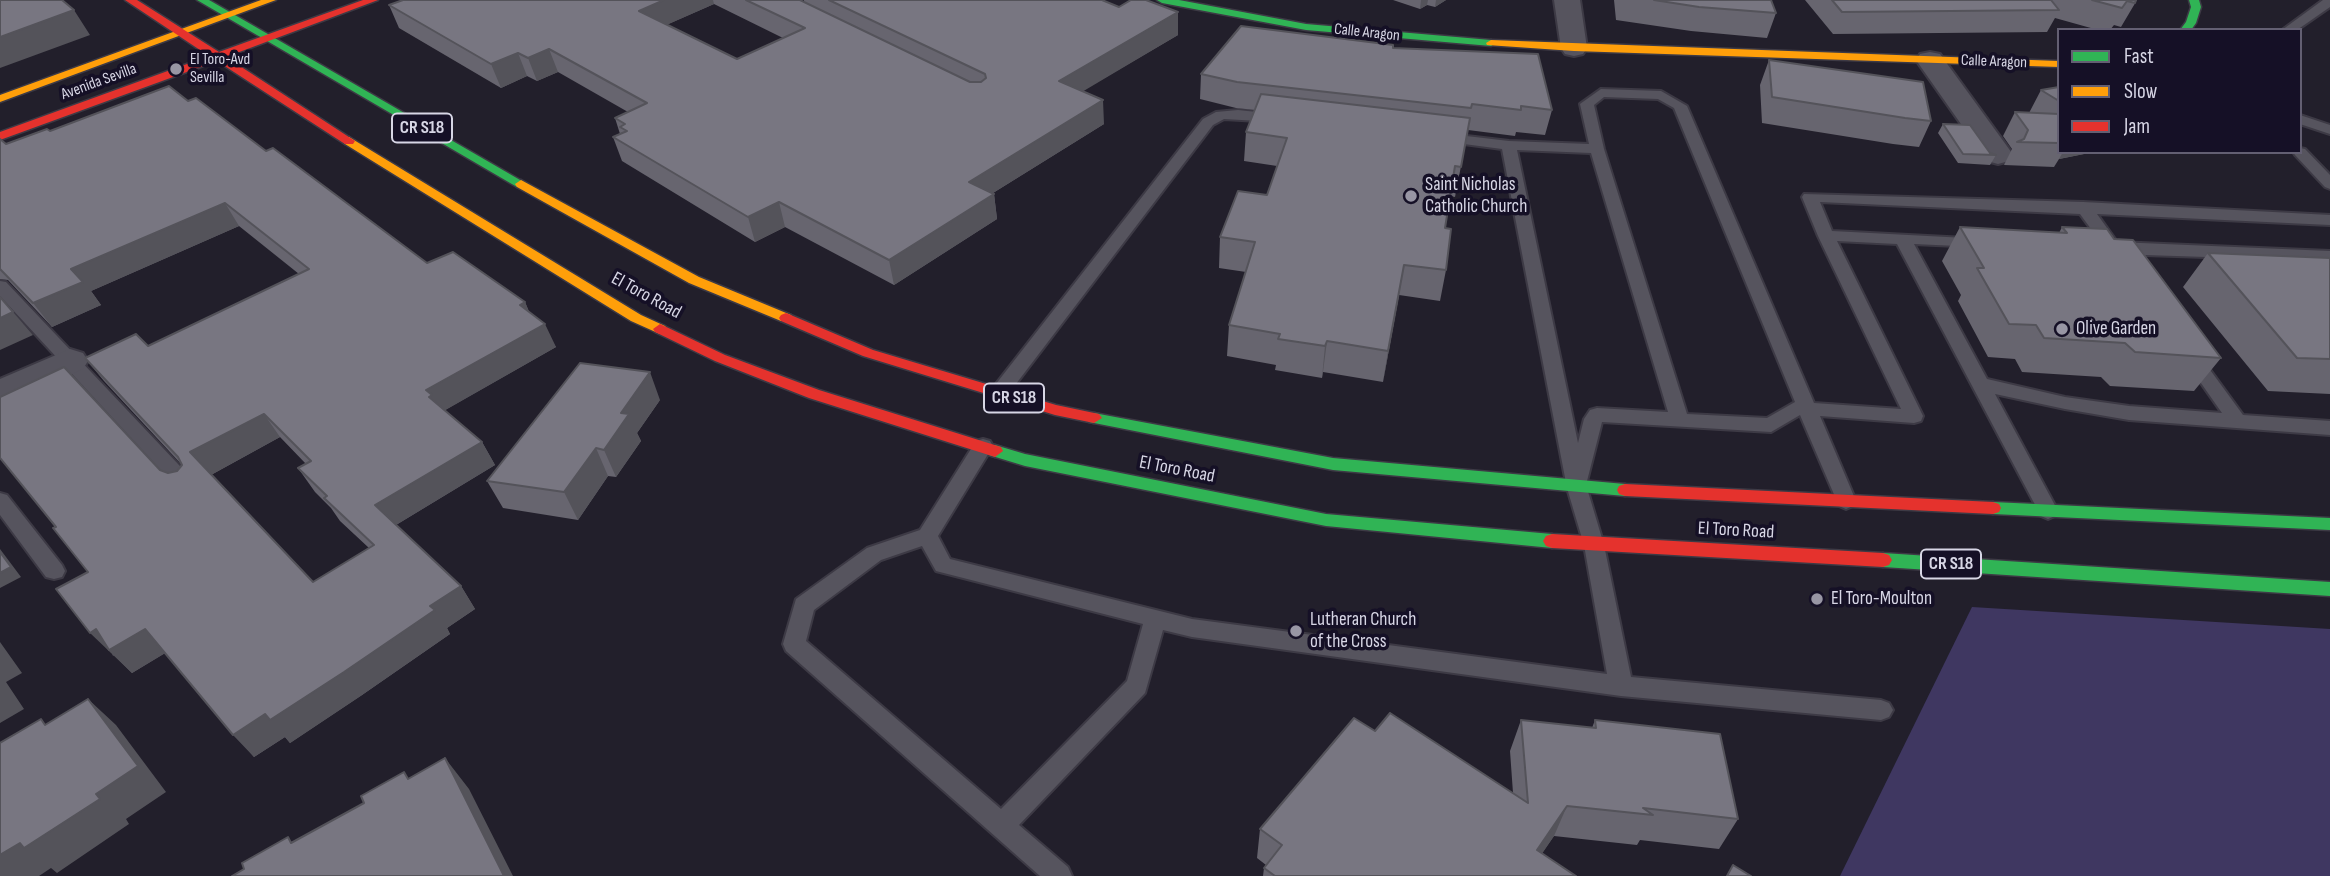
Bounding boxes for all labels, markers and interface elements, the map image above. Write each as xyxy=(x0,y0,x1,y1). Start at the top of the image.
street label: Calle Aragon xyxy=(1333,20,1401,46)
legend xyxy=(2057,28,2302,154)
text: Fast xyxy=(2124,44,2154,69)
place label: El Toro-Avd Sevilla xyxy=(190,50,250,88)
street label: Calle Aragon xyxy=(1961,51,2027,73)
street label: Avenida Sevilla xyxy=(59,60,139,104)
marker: El Toro-Avd Sevilla xyxy=(168,61,184,77)
text: Slow xyxy=(2124,79,2157,104)
road number: CR S18 xyxy=(392,113,452,142)
text: Jam xyxy=(2124,114,2150,139)
place label: Saint Nicholas Catholic Church xyxy=(1425,174,1527,218)
marker: Saint Nicholas Catholic Church xyxy=(1403,188,1419,204)
street label: El Toro Road xyxy=(607,268,685,324)
place label: Olive Garden xyxy=(2076,318,2156,340)
marker: Olive Garden xyxy=(2054,321,2070,337)
road number: CR S18 xyxy=(984,384,1044,412)
street label: El Toro Road xyxy=(1137,452,1217,488)
street label: El Toro Road xyxy=(1697,518,1775,544)
road number: CR S18 xyxy=(1921,550,1981,578)
place label: El Toro-Moulton xyxy=(1831,588,1932,610)
marker: El Toro-Moulton xyxy=(1809,591,1825,607)
place label: Lutheran Church of the Cross xyxy=(1310,609,1416,653)
marker: Lutheran Church of the Cross xyxy=(1288,623,1304,639)

